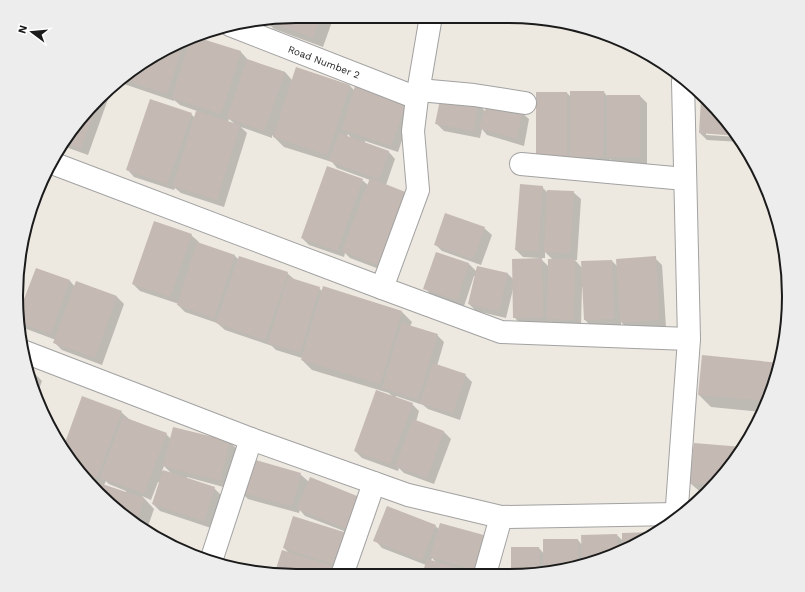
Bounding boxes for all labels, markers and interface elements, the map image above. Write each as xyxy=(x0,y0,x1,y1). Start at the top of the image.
north arrow xyxy=(12,12,52,52)
text: N xyxy=(15,24,30,35)
street label: Road Number 2 xyxy=(287,43,362,81)

